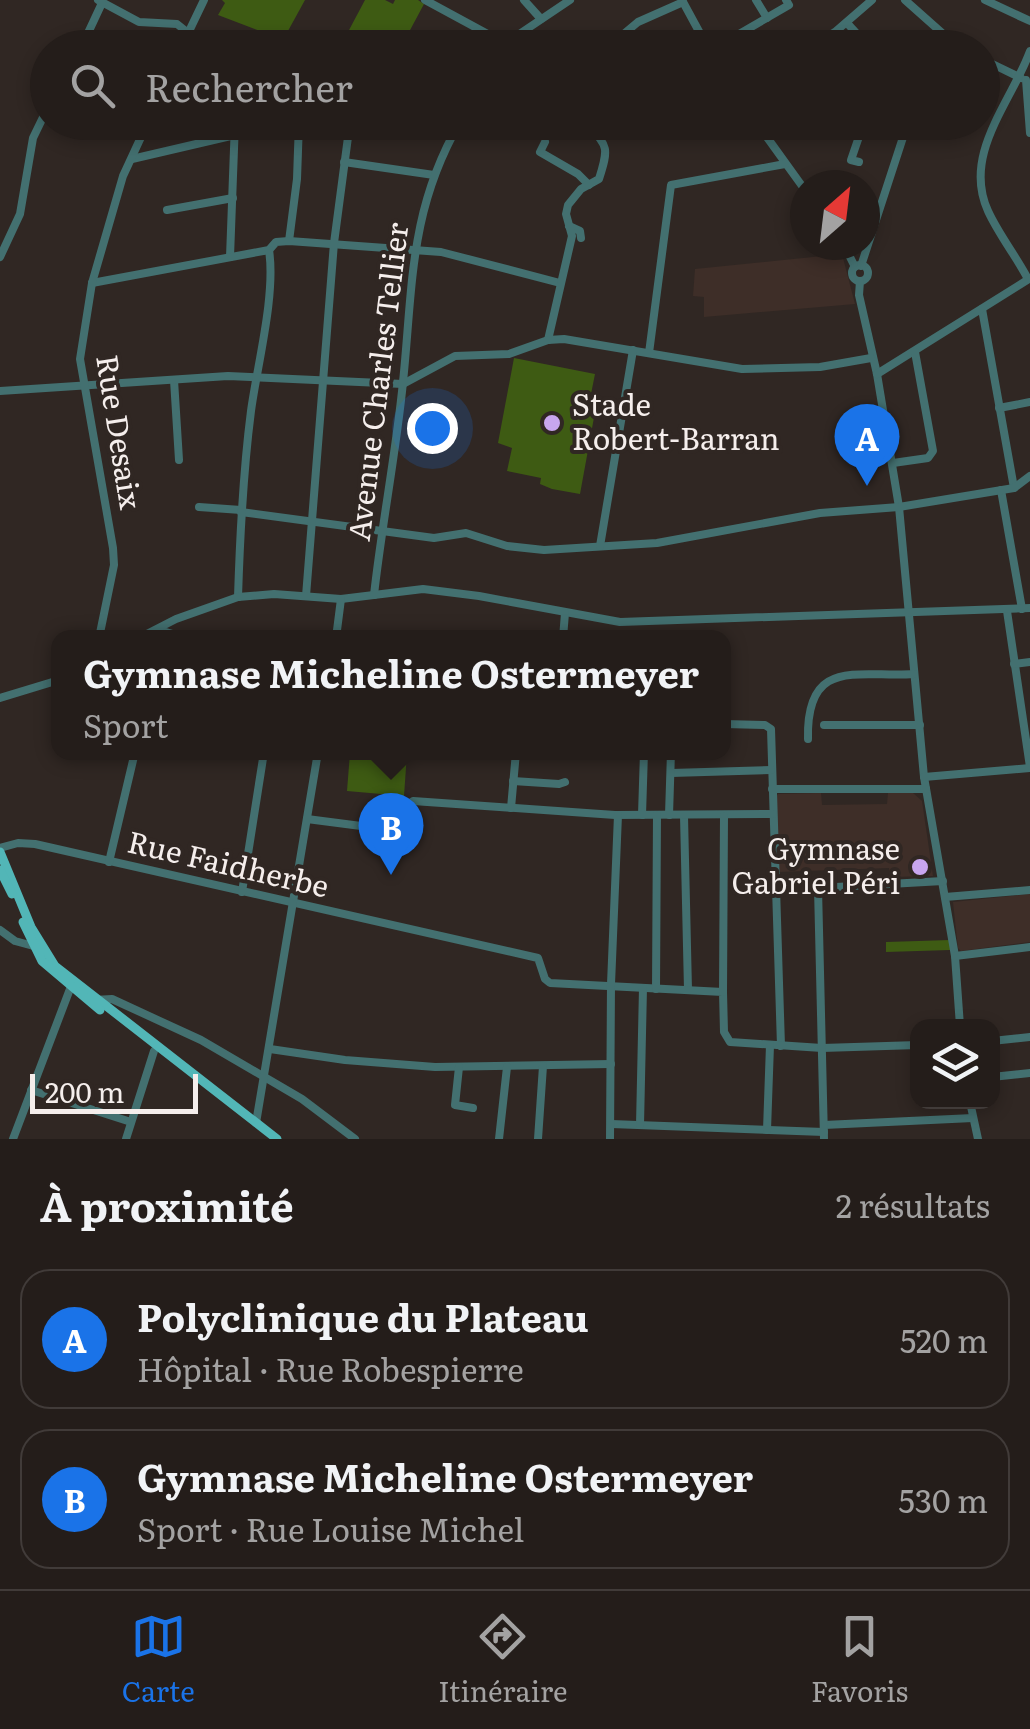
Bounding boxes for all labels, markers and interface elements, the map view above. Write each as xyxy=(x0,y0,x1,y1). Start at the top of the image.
search box xyxy=(30,30,1000,140)
text: Rechercher xyxy=(145,57,353,114)
icon: search xyxy=(65,58,120,113)
north arrow xyxy=(790,170,880,260)
street label: Avenue Charles Tellier xyxy=(335,220,417,543)
street label: Rue Desaix xyxy=(87,351,155,512)
place label: Stade Robert-Barran xyxy=(572,381,780,459)
your location xyxy=(407,403,458,454)
pin: A xyxy=(834,404,900,486)
marker: Stade Robert-Barran xyxy=(541,412,563,434)
popup xyxy=(51,630,731,760)
text: Gymnase Micheline Ostermeyer xyxy=(83,643,699,700)
text: Sport xyxy=(83,700,168,748)
pin: B xyxy=(358,792,424,875)
street label: Rue Faidherbe xyxy=(124,818,334,907)
place label: Gymnase Gabriel Péri xyxy=(731,825,900,903)
marker: Gymnase Gabriel Péri xyxy=(909,856,931,878)
map controls xyxy=(910,1019,1000,1109)
button: layers xyxy=(910,1019,1000,1109)
scale bar xyxy=(30,1069,198,1114)
text: 200 m xyxy=(45,1070,124,1112)
text: À proximité xyxy=(40,1173,294,1235)
text: 2 résultats xyxy=(836,1180,990,1228)
text: Polyclinique du Plateau xyxy=(137,1287,589,1344)
text: A xyxy=(62,1315,87,1363)
text: 520 m xyxy=(900,1315,988,1363)
text: Hôpital · Rue Robespierre xyxy=(137,1344,524,1392)
text: Gymnase Micheline Ostermeyer xyxy=(137,1447,753,1504)
text: B xyxy=(63,1475,86,1523)
text: 530 m xyxy=(898,1475,988,1523)
text: Sport · Rue Louise Michel xyxy=(137,1504,524,1552)
tab: Carte xyxy=(122,1609,195,1711)
tab: Itinéraire xyxy=(438,1609,568,1711)
tab: Favoris xyxy=(811,1609,908,1711)

